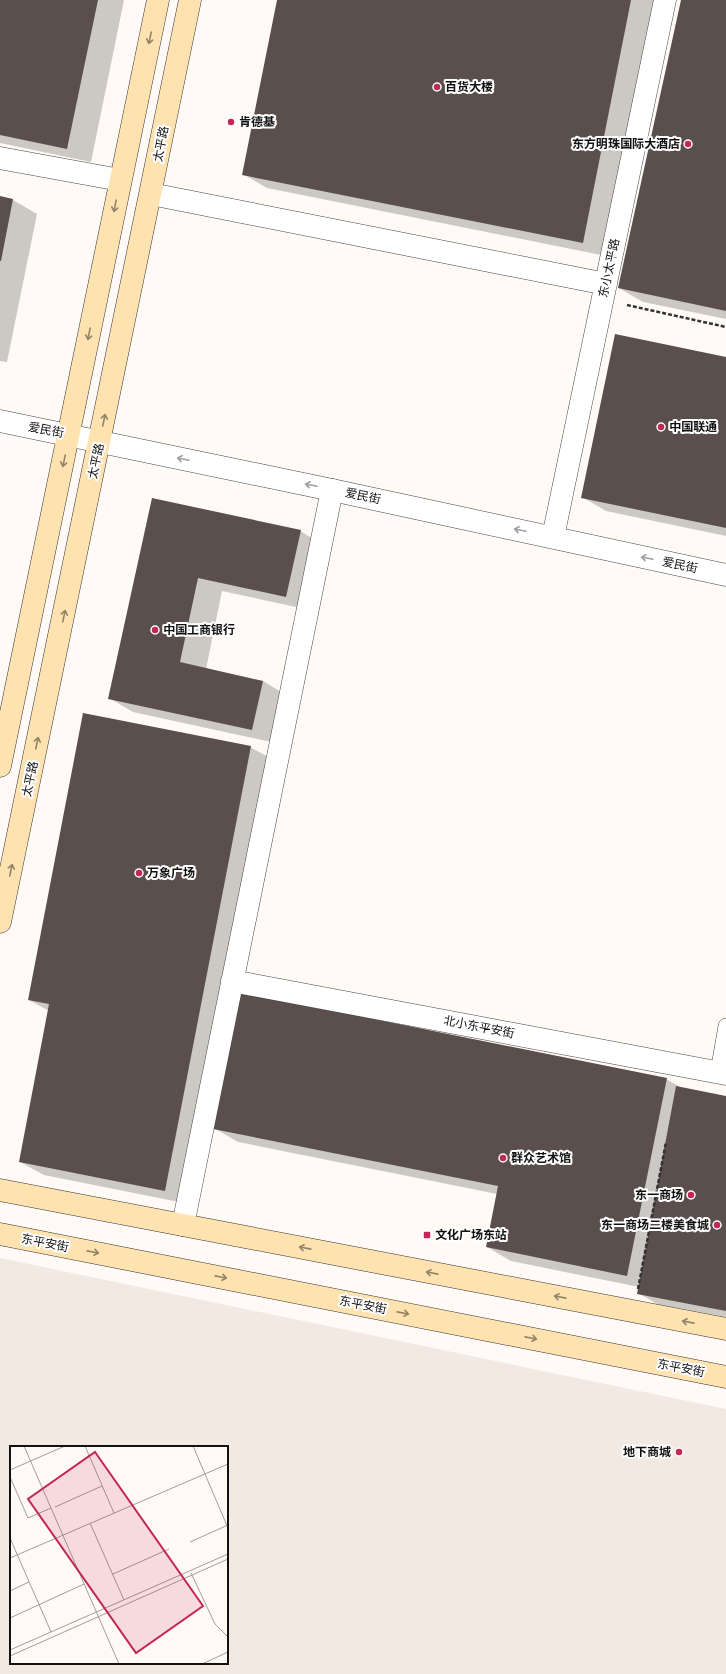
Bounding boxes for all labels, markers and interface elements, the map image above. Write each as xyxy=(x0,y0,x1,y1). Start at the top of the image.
one-way arrow xyxy=(146,31,154,44)
place label: 百货大楼 xyxy=(445,78,493,94)
marker: 百货大楼 xyxy=(432,82,442,92)
place label: 肯德基 xyxy=(239,113,275,129)
marker: 肯德基 xyxy=(226,117,236,127)
street label: 太平路 xyxy=(149,125,171,163)
place label: 东方明珠国际大酒店 xyxy=(572,135,680,151)
marker: 东方明珠国际大酒店 xyxy=(683,139,693,149)
one-way arrow xyxy=(110,200,118,213)
street label: 东小太平路 xyxy=(594,237,622,299)
one-way arrow xyxy=(85,327,93,340)
one-way arrow xyxy=(101,414,109,427)
street label: 爱民街 xyxy=(27,418,65,440)
place label: 中国联通 xyxy=(669,418,717,434)
marker: 中国联通 xyxy=(656,422,666,432)
street label: 太平路 xyxy=(83,442,107,480)
one-way arrow xyxy=(177,454,190,462)
one-way arrow xyxy=(59,455,67,468)
one-way arrow xyxy=(304,481,317,489)
street label: 爱民街 xyxy=(344,483,382,507)
one-way arrow xyxy=(514,525,527,533)
street label: 爱民街 xyxy=(661,552,699,576)
one-way arrow xyxy=(641,553,654,561)
one-way arrow xyxy=(60,610,68,623)
place label: 中国工商银行 xyxy=(163,621,235,637)
marker: 中国工商银行 xyxy=(150,625,160,635)
one-way arrow xyxy=(34,737,42,750)
street label: 太平路 xyxy=(17,760,41,798)
one-way arrow xyxy=(7,864,15,877)
place label: 万象广场 xyxy=(147,864,195,880)
marker: 万象广场 xyxy=(134,868,144,878)
street label: 北小东平安街 xyxy=(442,1011,516,1041)
place label: 群众艺术馆 xyxy=(511,1149,571,1165)
marker: 群众艺术馆 xyxy=(498,1153,508,1163)
place label: 东一商场 xyxy=(635,1186,683,1202)
marker: 东一商场 xyxy=(686,1190,696,1200)
place label: 东一商场二楼美食城 xyxy=(601,1216,709,1232)
marker: 东一商场二楼美食城 xyxy=(712,1220,722,1230)
place label: 文化广场东站 xyxy=(435,1226,507,1242)
street label: 东平安街 xyxy=(20,1230,70,1254)
marker: 文化广场东站 xyxy=(422,1230,432,1240)
one-way arrow xyxy=(299,1244,312,1252)
one-way arrow xyxy=(86,1249,99,1257)
one-way arrow xyxy=(426,1269,439,1277)
one-way arrow xyxy=(214,1274,227,1282)
street label: 东平安街 xyxy=(338,1292,388,1316)
one-way arrow xyxy=(554,1293,567,1301)
one-way arrow xyxy=(396,1310,409,1318)
one-way arrow xyxy=(682,1318,695,1326)
one-way arrow xyxy=(524,1335,537,1343)
street label: 东平安街 xyxy=(656,1355,706,1379)
place label: 地下商城 xyxy=(623,1443,671,1459)
inset map xyxy=(10,1446,228,1664)
marker: 地下商城 xyxy=(674,1447,684,1457)

